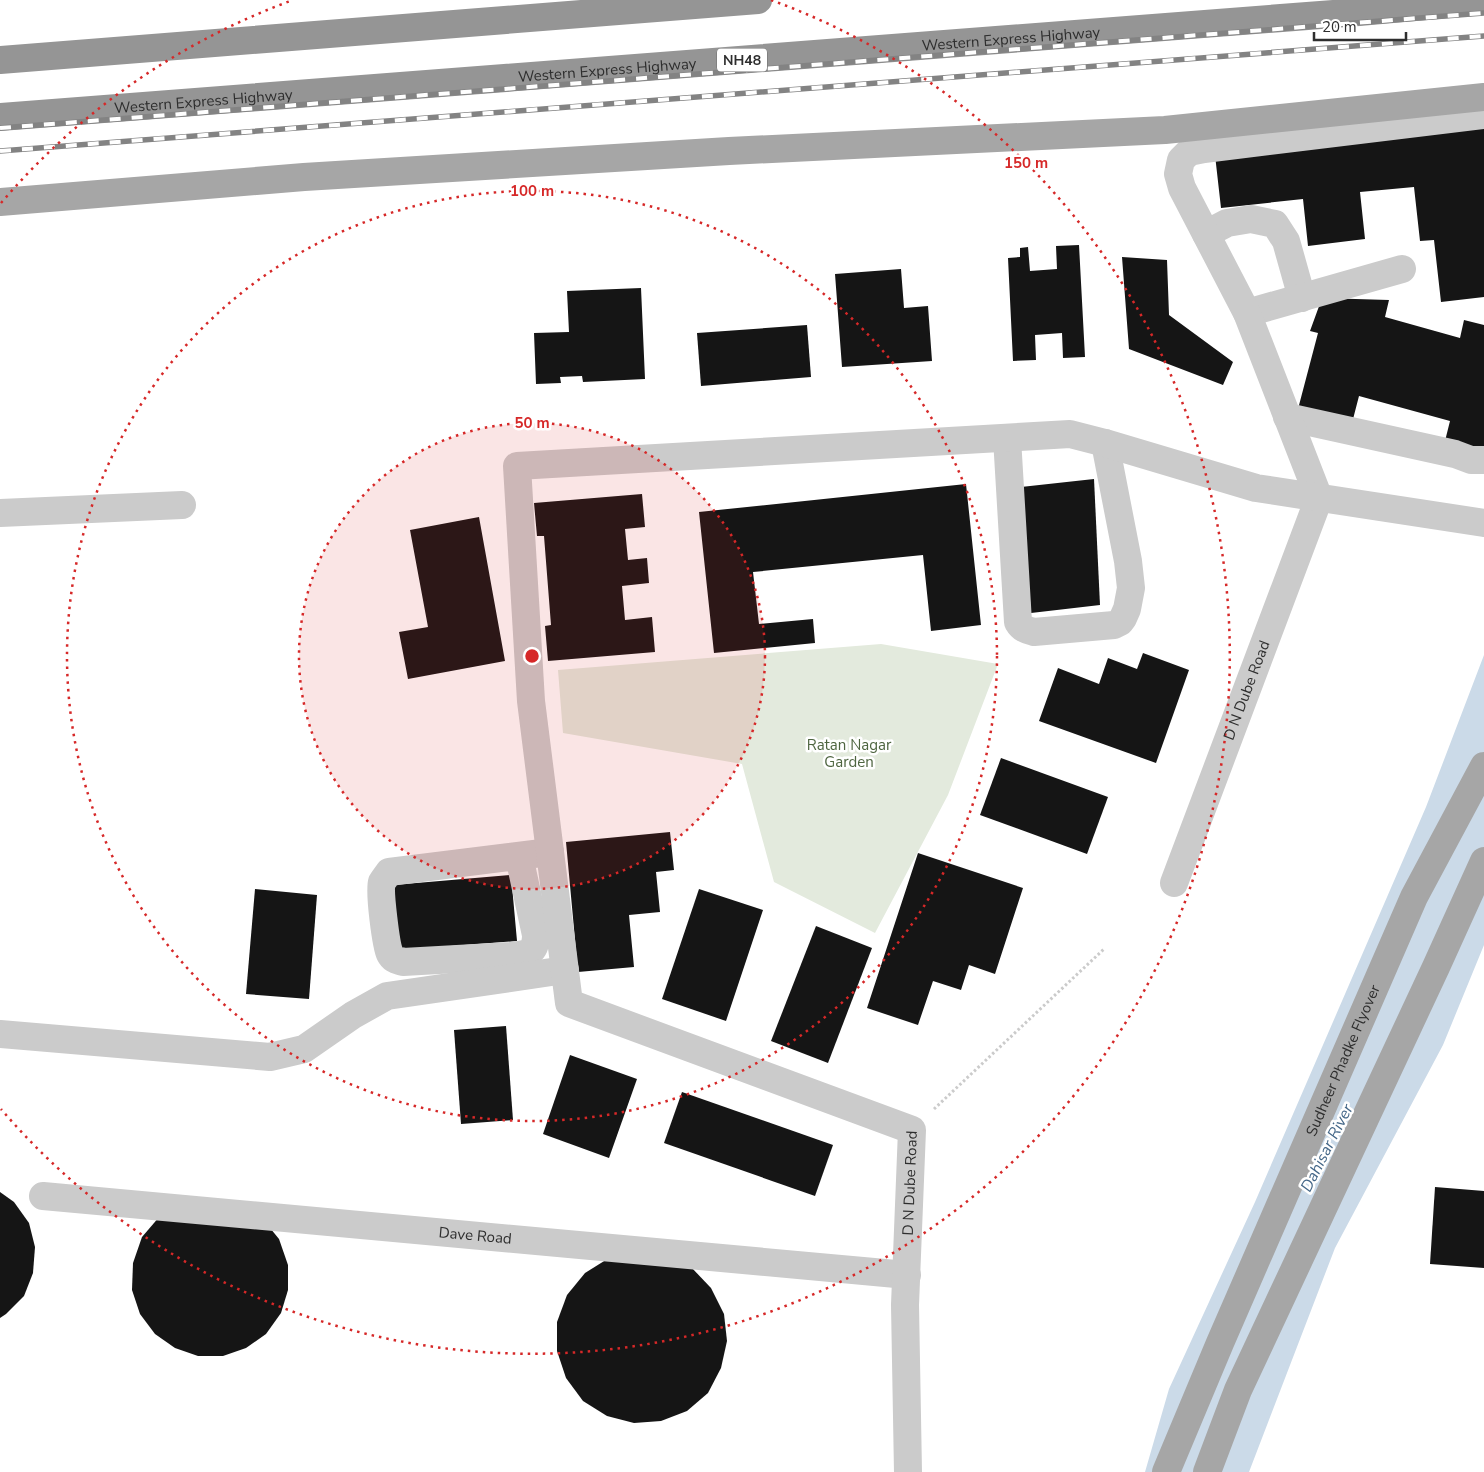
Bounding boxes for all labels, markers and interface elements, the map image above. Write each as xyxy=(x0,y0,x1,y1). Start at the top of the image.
scale bar xyxy=(1314,10,1406,42)
text: 20 m xyxy=(1322,17,1357,37)
street label: Western Express Highway xyxy=(921,22,1101,56)
road number: NH48 xyxy=(717,48,767,72)
street label: Western Express Highway xyxy=(517,53,697,87)
street label: Western Express Highway xyxy=(113,84,294,118)
text: 150 m xyxy=(1004,153,1048,173)
text: 100 m xyxy=(510,181,554,201)
text: 50 m xyxy=(514,413,550,433)
street label: D N Dube Road xyxy=(1219,638,1274,743)
centre of rings xyxy=(523,647,541,665)
park label: Ratan Nagar Garden xyxy=(807,735,892,772)
street label: Sudheer Phadke Flyover xyxy=(1301,981,1385,1139)
water label: Dahisar River xyxy=(1295,1099,1359,1196)
street label: D N Dube Road xyxy=(898,1130,922,1236)
street label: Dave Road xyxy=(438,1222,513,1249)

